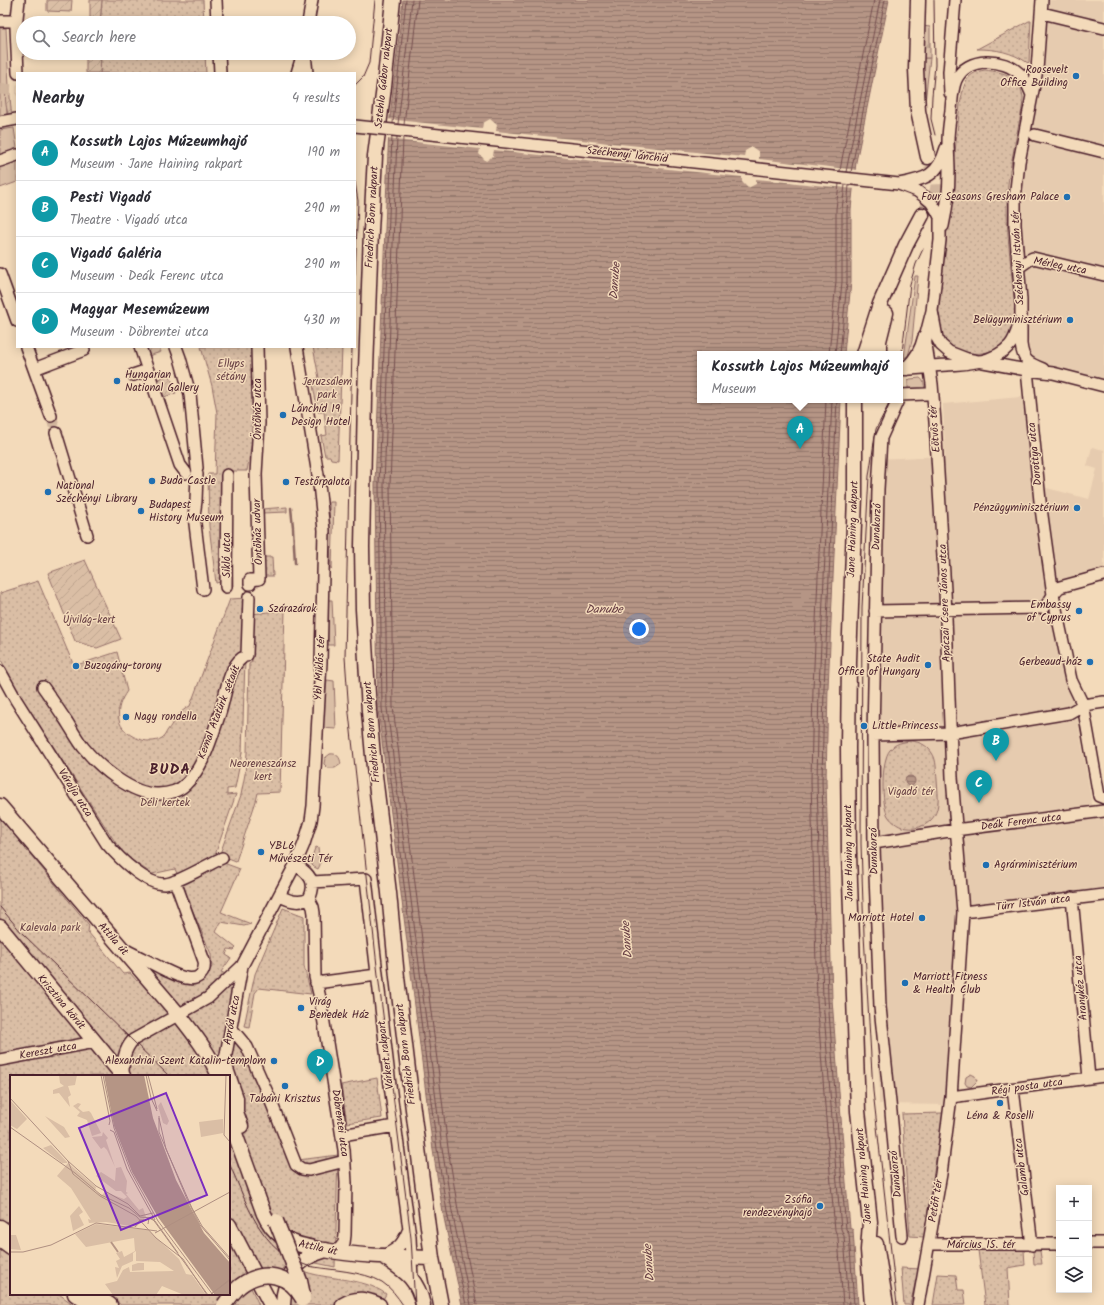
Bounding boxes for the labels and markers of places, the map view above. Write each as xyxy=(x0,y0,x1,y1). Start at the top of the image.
place label: Roosevelt Office Building xyxy=(1000,61,1069,92)
marker: Roosevelt Office Building xyxy=(1071,71,1081,81)
place label: Four Seasons Gresham Palace xyxy=(921,188,1059,206)
marker: Four Seasons Gresham Palace xyxy=(1062,192,1072,202)
place label: Belügyminisztérium xyxy=(973,311,1062,329)
marker: Belügyminisztérium xyxy=(1065,315,1075,325)
place label: Hungarian National Gallery xyxy=(125,366,199,397)
marker: Hungarian National Gallery xyxy=(112,376,122,386)
place label: Lánchíd 19 Design Hotel xyxy=(291,400,350,431)
marker: Lánchíd 19 Design Hotel xyxy=(278,410,288,420)
pin: A xyxy=(787,416,813,449)
place label: Buda Castle xyxy=(160,472,216,490)
place label: Testőrpalota xyxy=(294,473,350,491)
marker: Buda Castle xyxy=(147,476,157,486)
place label: National Széchényi Library xyxy=(56,477,138,508)
marker: Testőrpalota xyxy=(281,477,291,487)
marker: National Széchényi Library xyxy=(43,487,53,497)
place label: Budapest History Museum xyxy=(149,496,224,527)
place label: Pénzügyminisztérium xyxy=(973,499,1069,517)
marker: Pénzügyminisztérium xyxy=(1072,503,1082,513)
marker: Budapest History Museum xyxy=(136,506,146,516)
place label: Embassy of Cyprus xyxy=(1027,596,1072,627)
place label: Szárazárok xyxy=(268,600,317,618)
marker: Szárazárok xyxy=(255,604,265,614)
marker: Embassy of Cyprus xyxy=(1074,606,1084,616)
place label: State Audit Office of Hungary xyxy=(838,650,921,681)
place label: Gerbeaud-ház xyxy=(1019,653,1082,671)
place label: Buzogány-torony xyxy=(84,657,162,675)
marker: Gerbeaud-ház xyxy=(1085,657,1095,667)
marker: State Audit Office of Hungary xyxy=(923,660,933,670)
marker: Buzogány-torony xyxy=(71,661,81,671)
place label: Nagy rondella xyxy=(134,708,197,726)
marker: Nagy rondella xyxy=(121,712,131,722)
place label: Little Princess xyxy=(872,717,939,735)
marker: Little Princess xyxy=(859,721,869,731)
pin: B xyxy=(983,728,1009,761)
pin: C xyxy=(966,770,992,803)
place label: YBL6 Művészeti Tér xyxy=(269,837,334,868)
marker: YBL6 Művészeti Tér xyxy=(256,847,266,857)
place label: Agrárminisztérium xyxy=(994,856,1077,874)
marker: Agrárminisztérium xyxy=(981,860,991,870)
place label: Marriott Hotel xyxy=(848,909,914,927)
marker: Marriott Hotel xyxy=(917,913,927,923)
place label: Marriott Fitness & Health Club xyxy=(913,968,988,999)
marker: Marriott Fitness & Health Club xyxy=(900,978,910,988)
place label: Virág Benedek Ház xyxy=(309,993,369,1024)
marker: Virág Benedek Ház xyxy=(296,1003,306,1013)
pin: D xyxy=(307,1049,333,1082)
place label: Alexandriai Szent Katalin-templom xyxy=(105,1052,266,1070)
marker: Alexandriai Szent Katalin-templom xyxy=(269,1056,279,1066)
marker: Tabáni Krisztus xyxy=(280,1081,290,1091)
place label: Tabáni Krisztus xyxy=(249,1090,321,1108)
marker: Léna & Roselli xyxy=(995,1098,1005,1108)
place label: Léna & Roselli xyxy=(966,1107,1034,1125)
place label: Zsófia rendezvényhajó xyxy=(743,1191,813,1222)
marker: Zsófia rendezvényhajó xyxy=(815,1201,825,1211)

